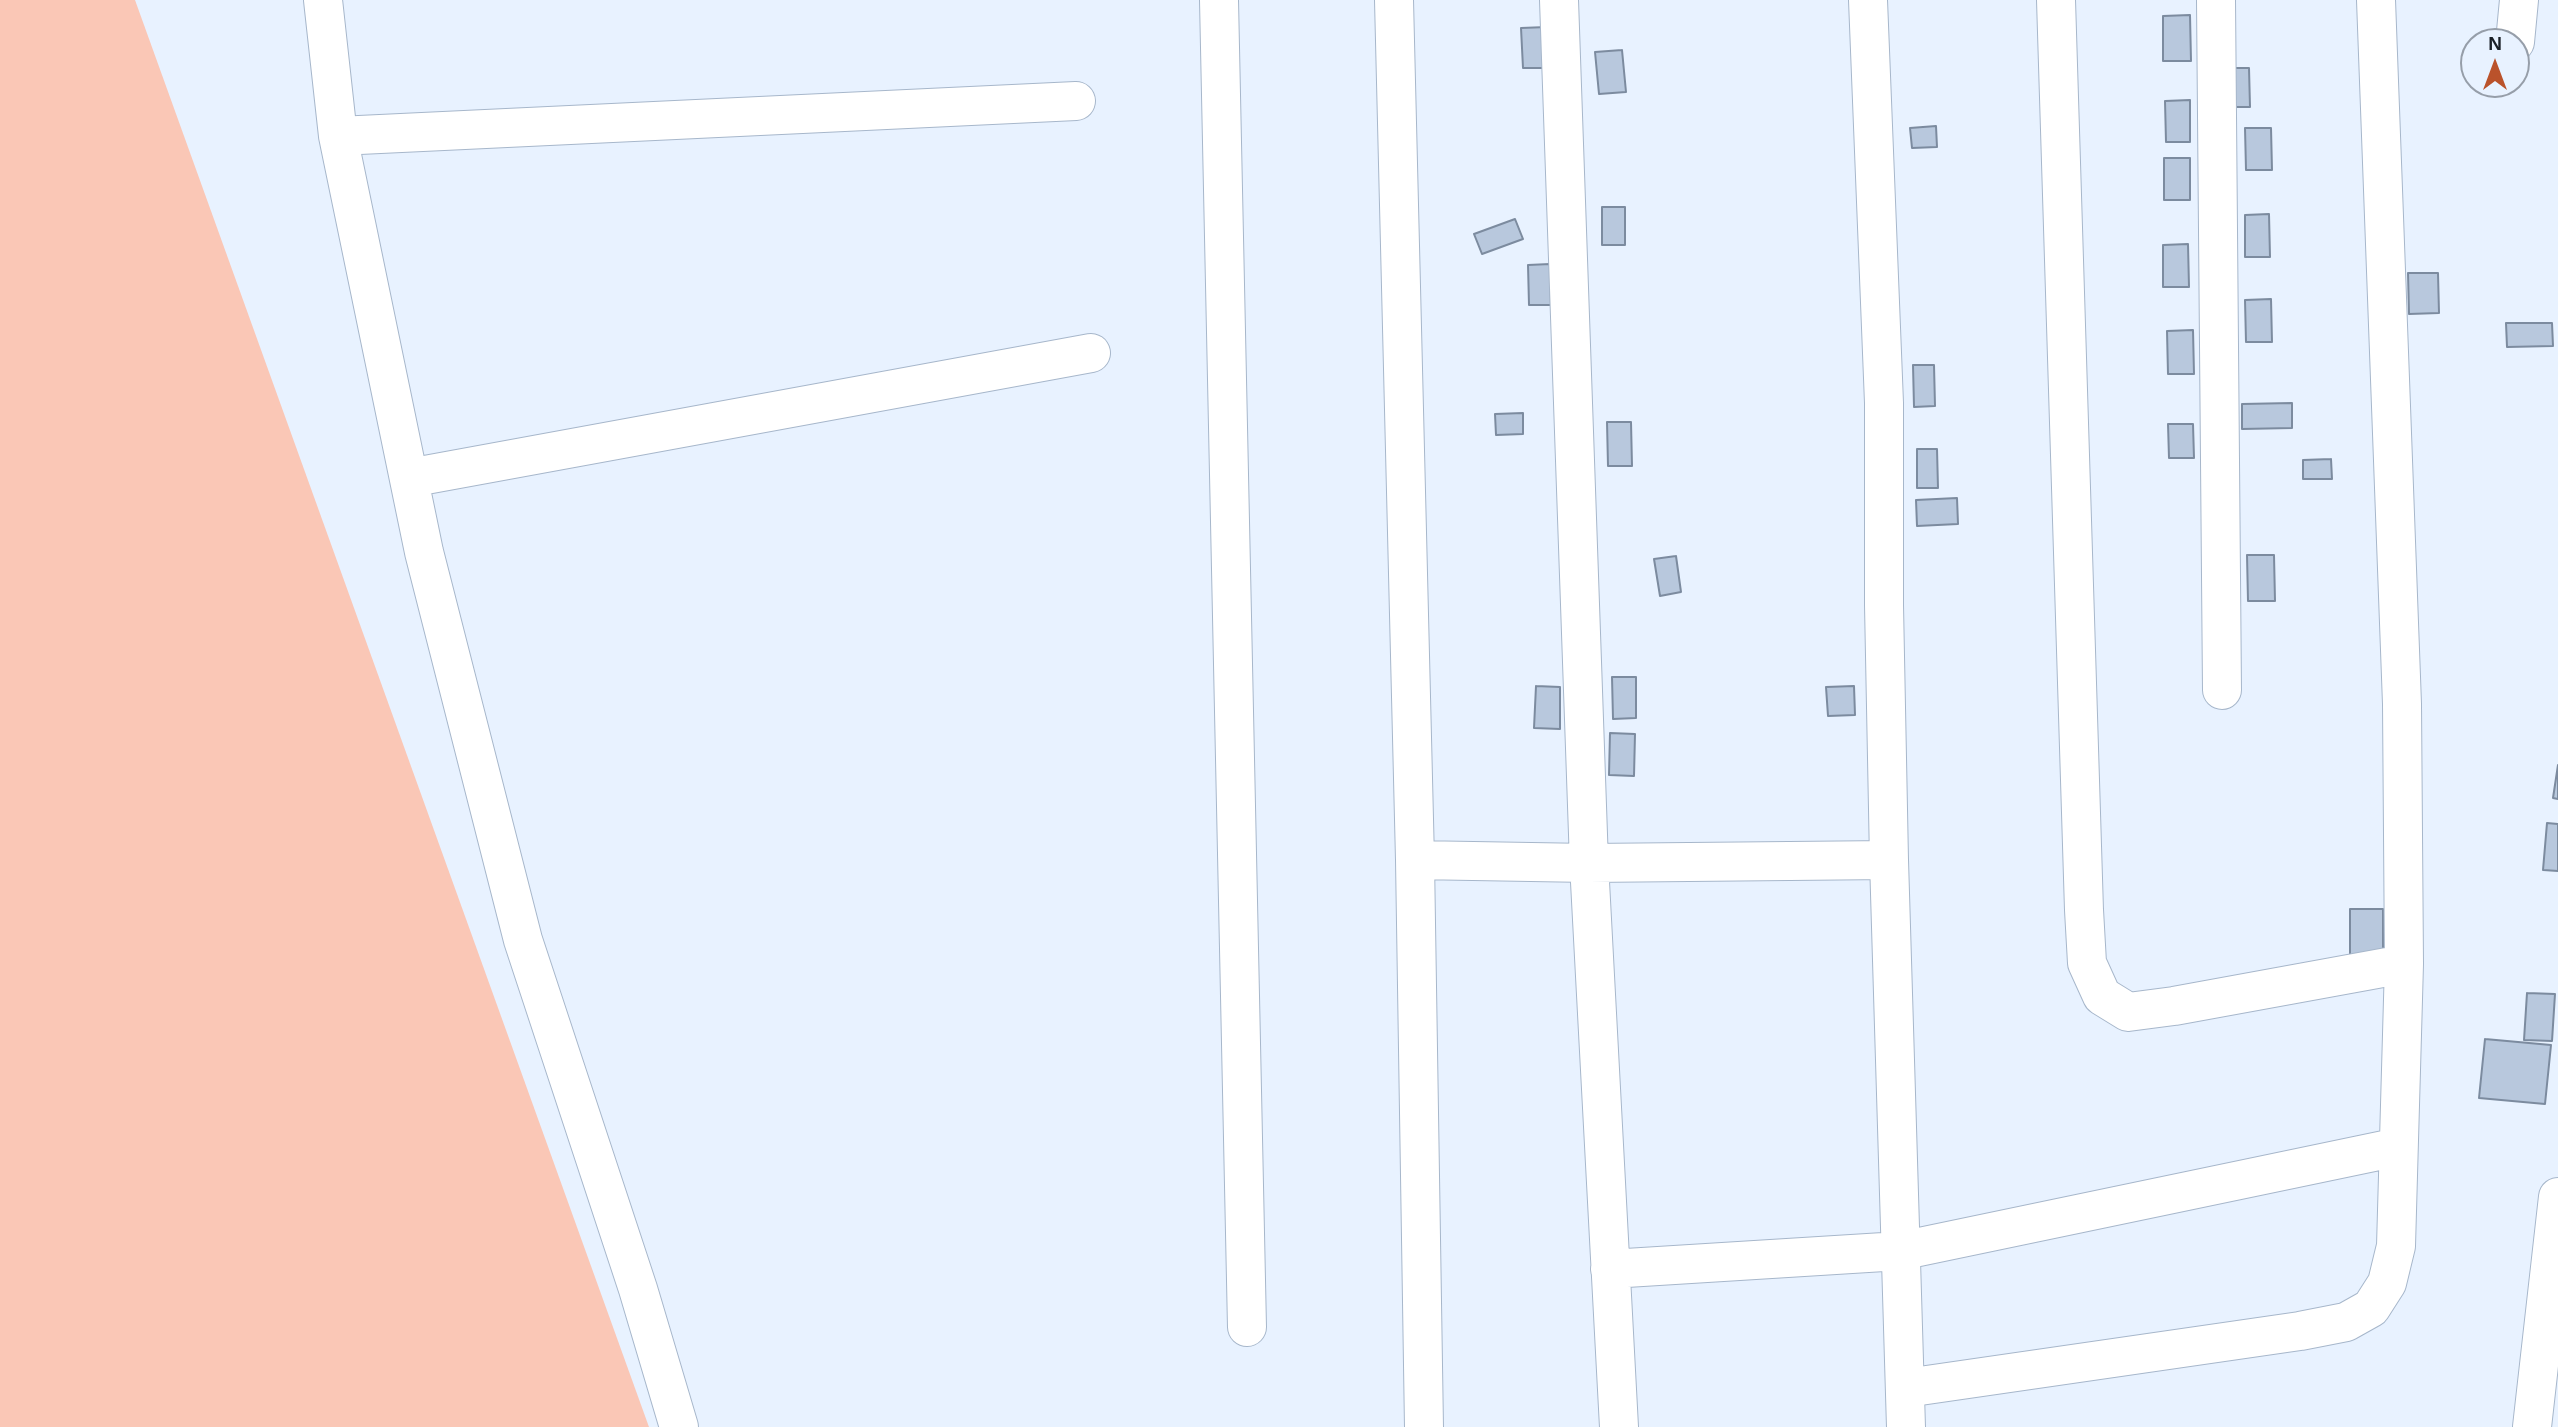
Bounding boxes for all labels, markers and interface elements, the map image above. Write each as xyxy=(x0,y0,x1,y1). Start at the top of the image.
north arrow xyxy=(2460,28,2530,98)
text: N xyxy=(2488,33,2502,54)

